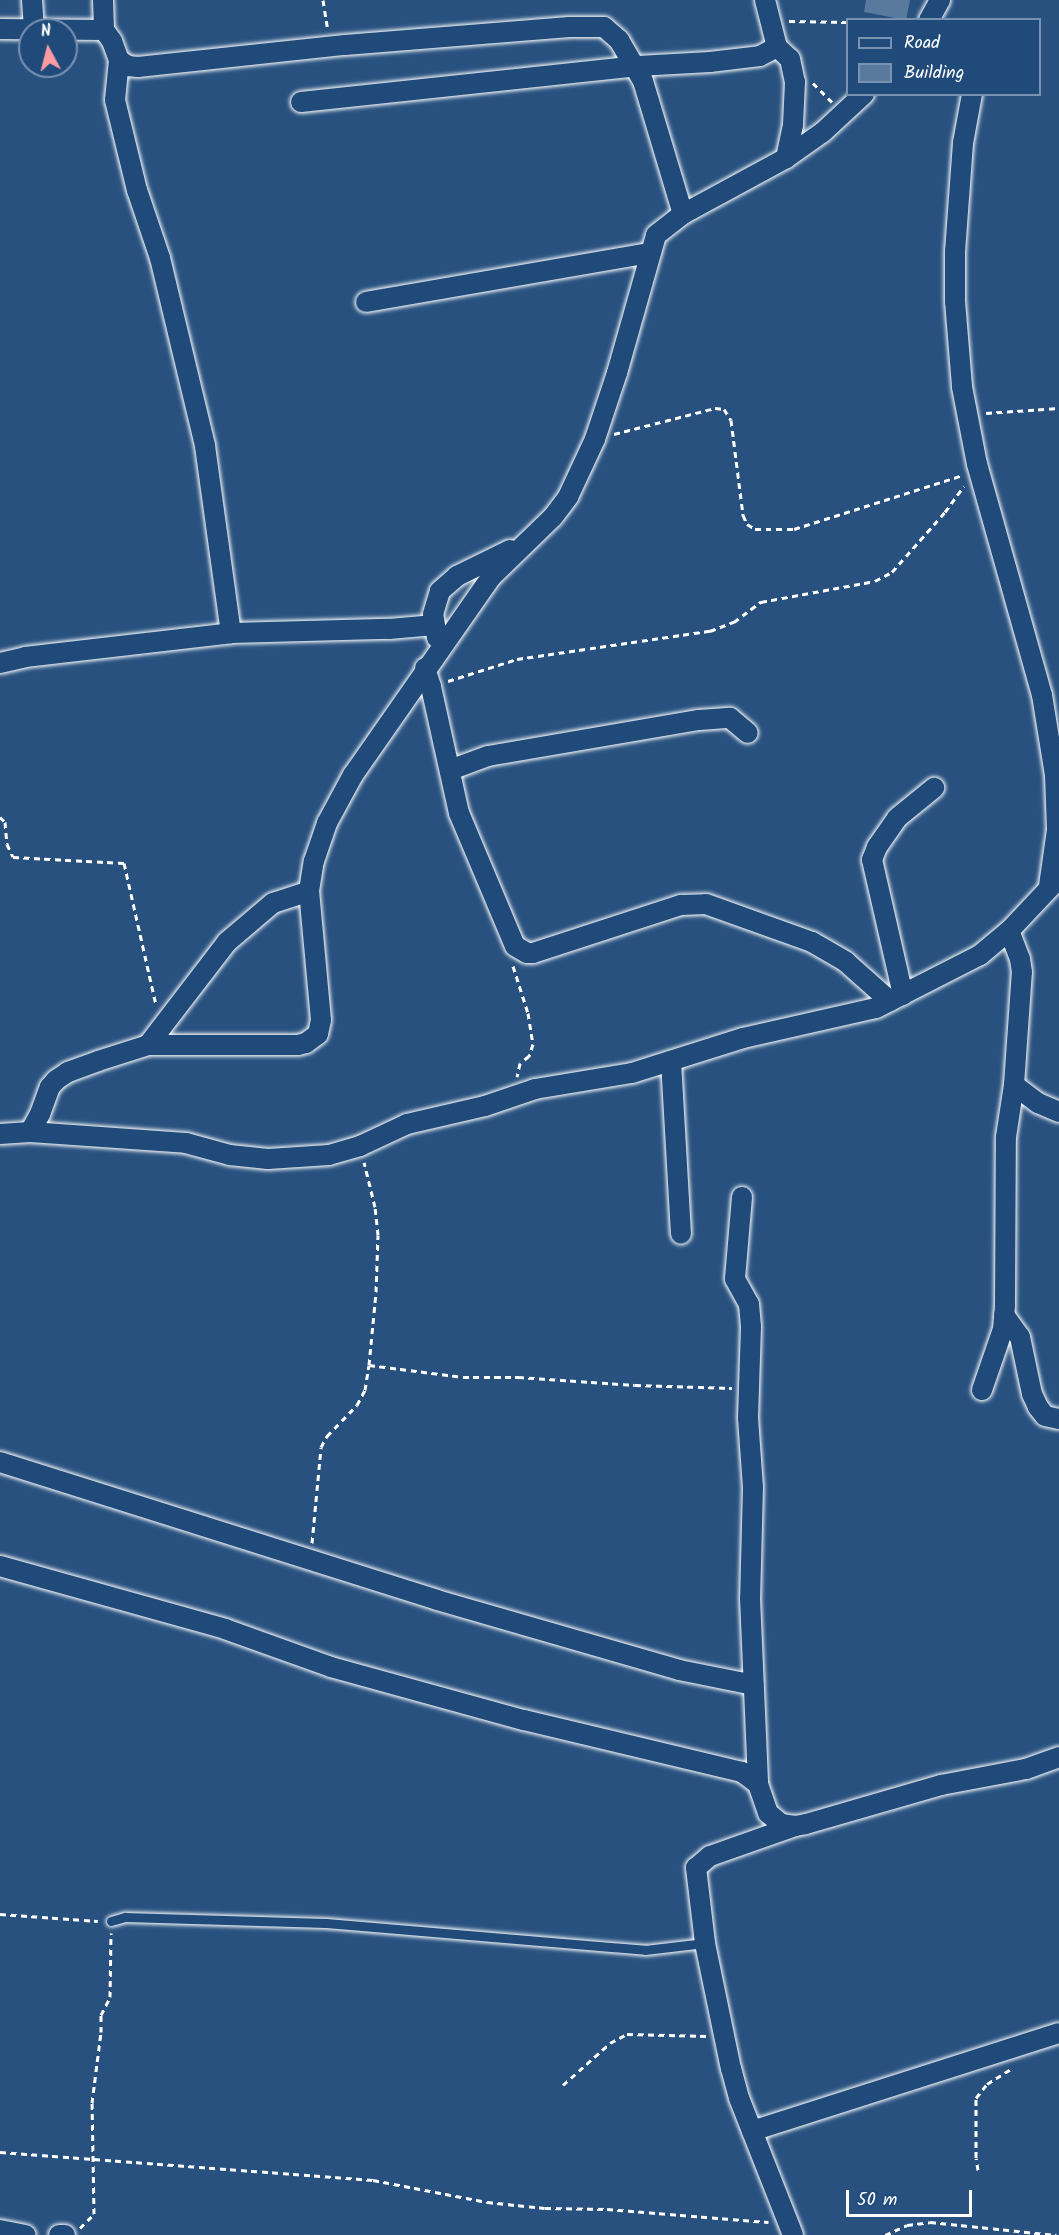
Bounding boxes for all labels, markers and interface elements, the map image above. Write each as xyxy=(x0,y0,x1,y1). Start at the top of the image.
north arrow xyxy=(18,18,78,78)
legend xyxy=(846,18,1041,96)
text: N xyxy=(39,19,53,45)
text: Road xyxy=(904,29,940,58)
text: Building xyxy=(904,59,964,88)
scale bar xyxy=(849,2178,975,2216)
text: 50 m xyxy=(857,2186,897,2215)

